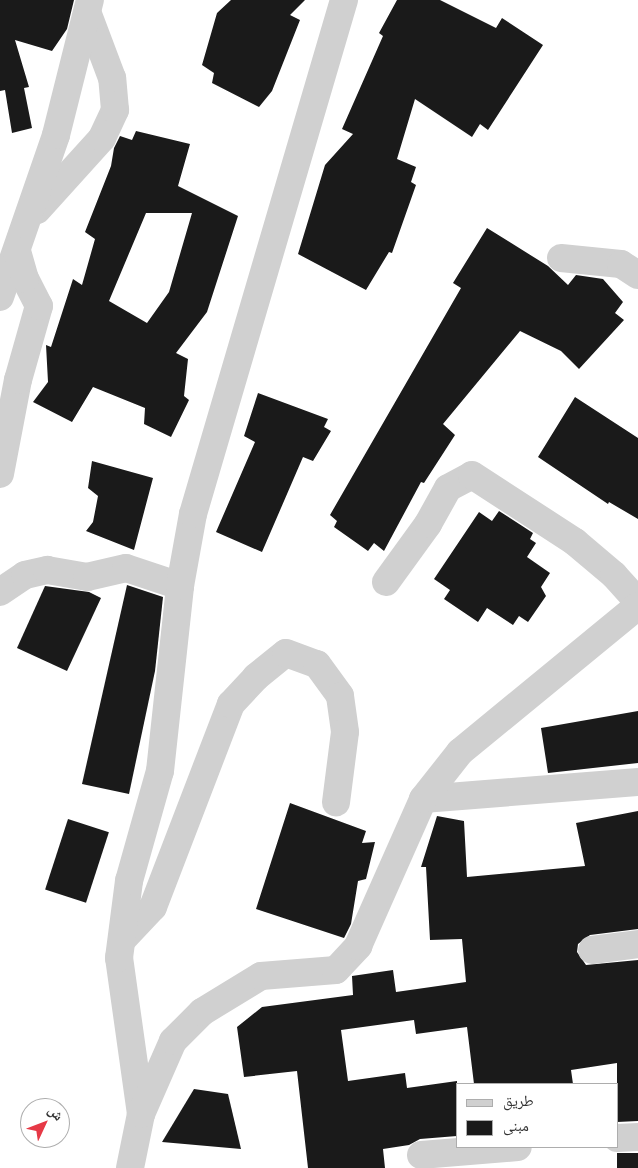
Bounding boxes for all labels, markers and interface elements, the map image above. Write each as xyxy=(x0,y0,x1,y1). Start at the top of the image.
legend xyxy=(456,1083,618,1148)
text: طريق xyxy=(503,1091,534,1111)
north arrow xyxy=(20,1098,70,1148)
text: ش xyxy=(44,1101,68,1125)
text: مبنى xyxy=(503,1116,529,1136)

